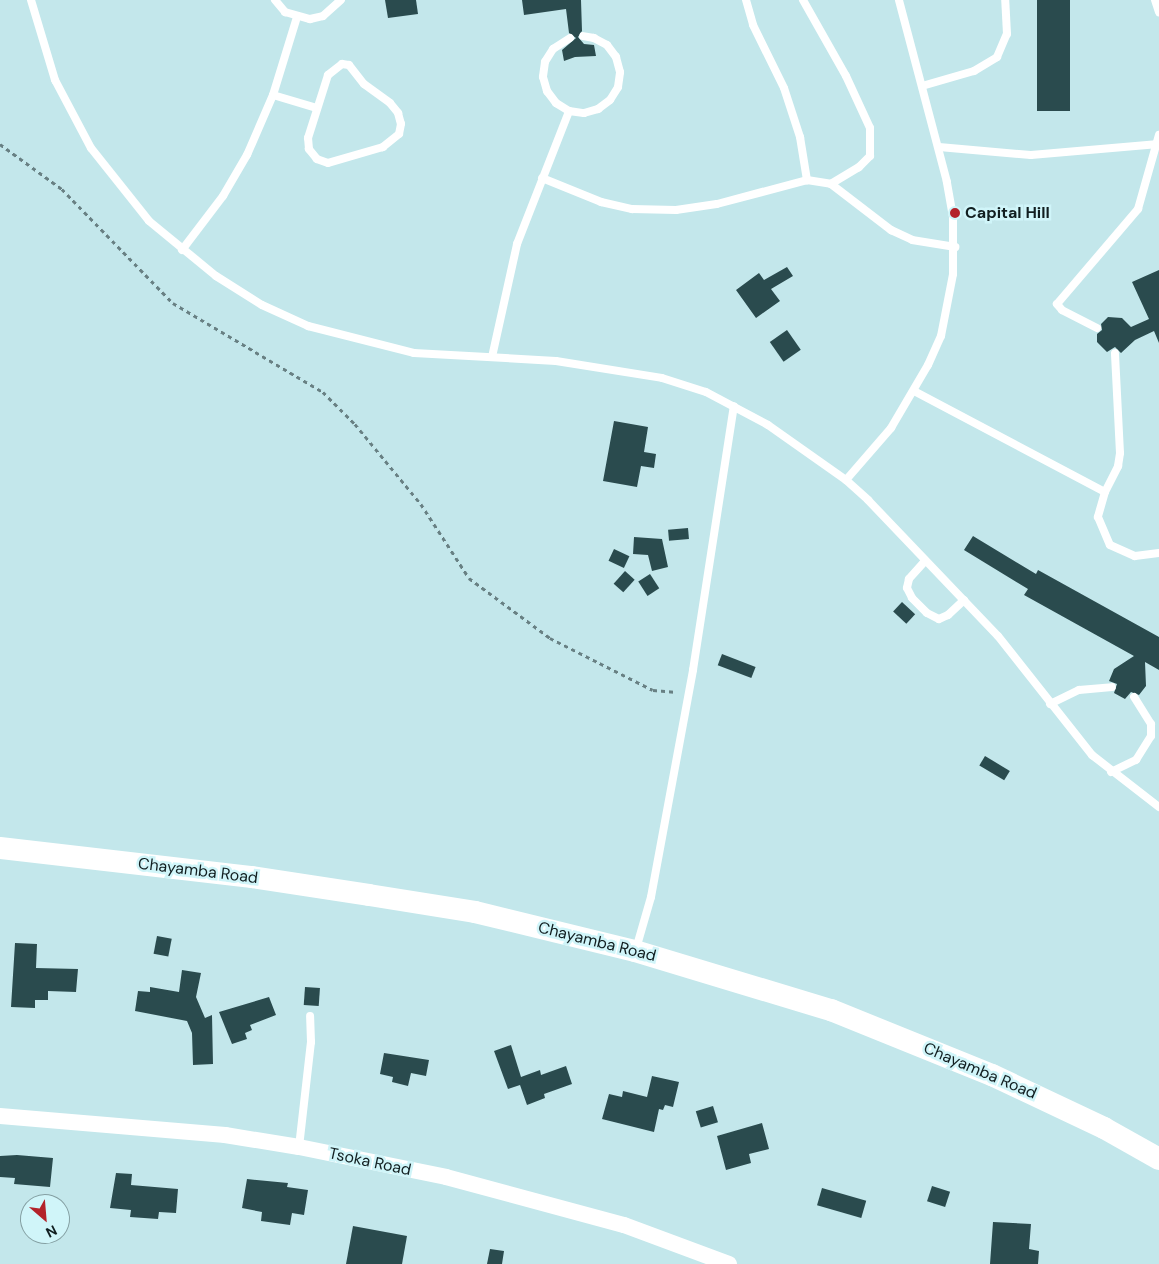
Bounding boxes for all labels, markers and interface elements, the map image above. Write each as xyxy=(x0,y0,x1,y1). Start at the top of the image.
place label: Capital Hill xyxy=(965,203,1050,223)
marker: Capital Hill xyxy=(949,207,961,219)
street label: Chayamba Road xyxy=(137,854,259,888)
street label: Chayamba Road xyxy=(536,918,658,966)
street label: Chayamba Road xyxy=(921,1039,1039,1103)
street label: Tsoka Road xyxy=(327,1144,413,1180)
north arrow xyxy=(20,1194,70,1244)
text: N xyxy=(43,1221,60,1242)

